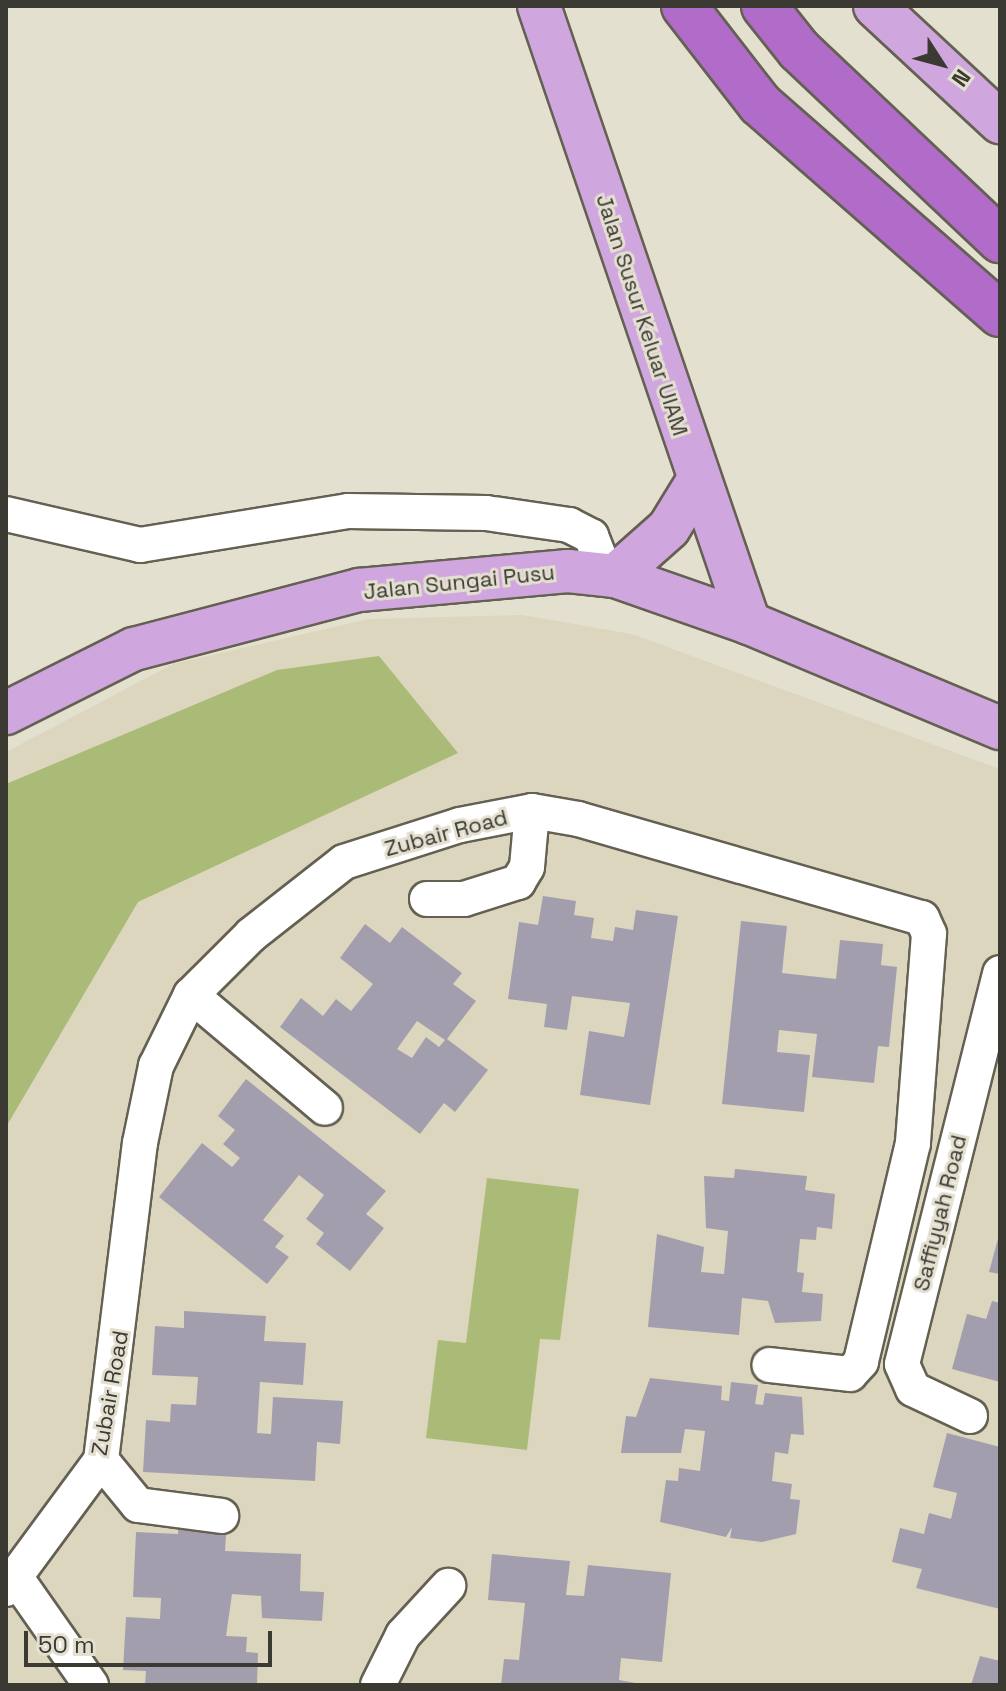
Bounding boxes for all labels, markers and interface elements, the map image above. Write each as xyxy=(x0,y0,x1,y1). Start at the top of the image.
north arrow xyxy=(902,24,982,104)
text: N xyxy=(946,64,977,92)
street label: Jalan Susur Keluar UIAM xyxy=(590,191,694,439)
street label: Jalan Sungai Pusu xyxy=(362,559,556,605)
street label: Zubair Road xyxy=(382,804,510,862)
street label: Saffiyyah Road xyxy=(908,1132,972,1294)
street label: Zubair Road xyxy=(86,1329,134,1457)
scale bar xyxy=(28,1615,276,1665)
text: 50 m xyxy=(38,1629,95,1660)

